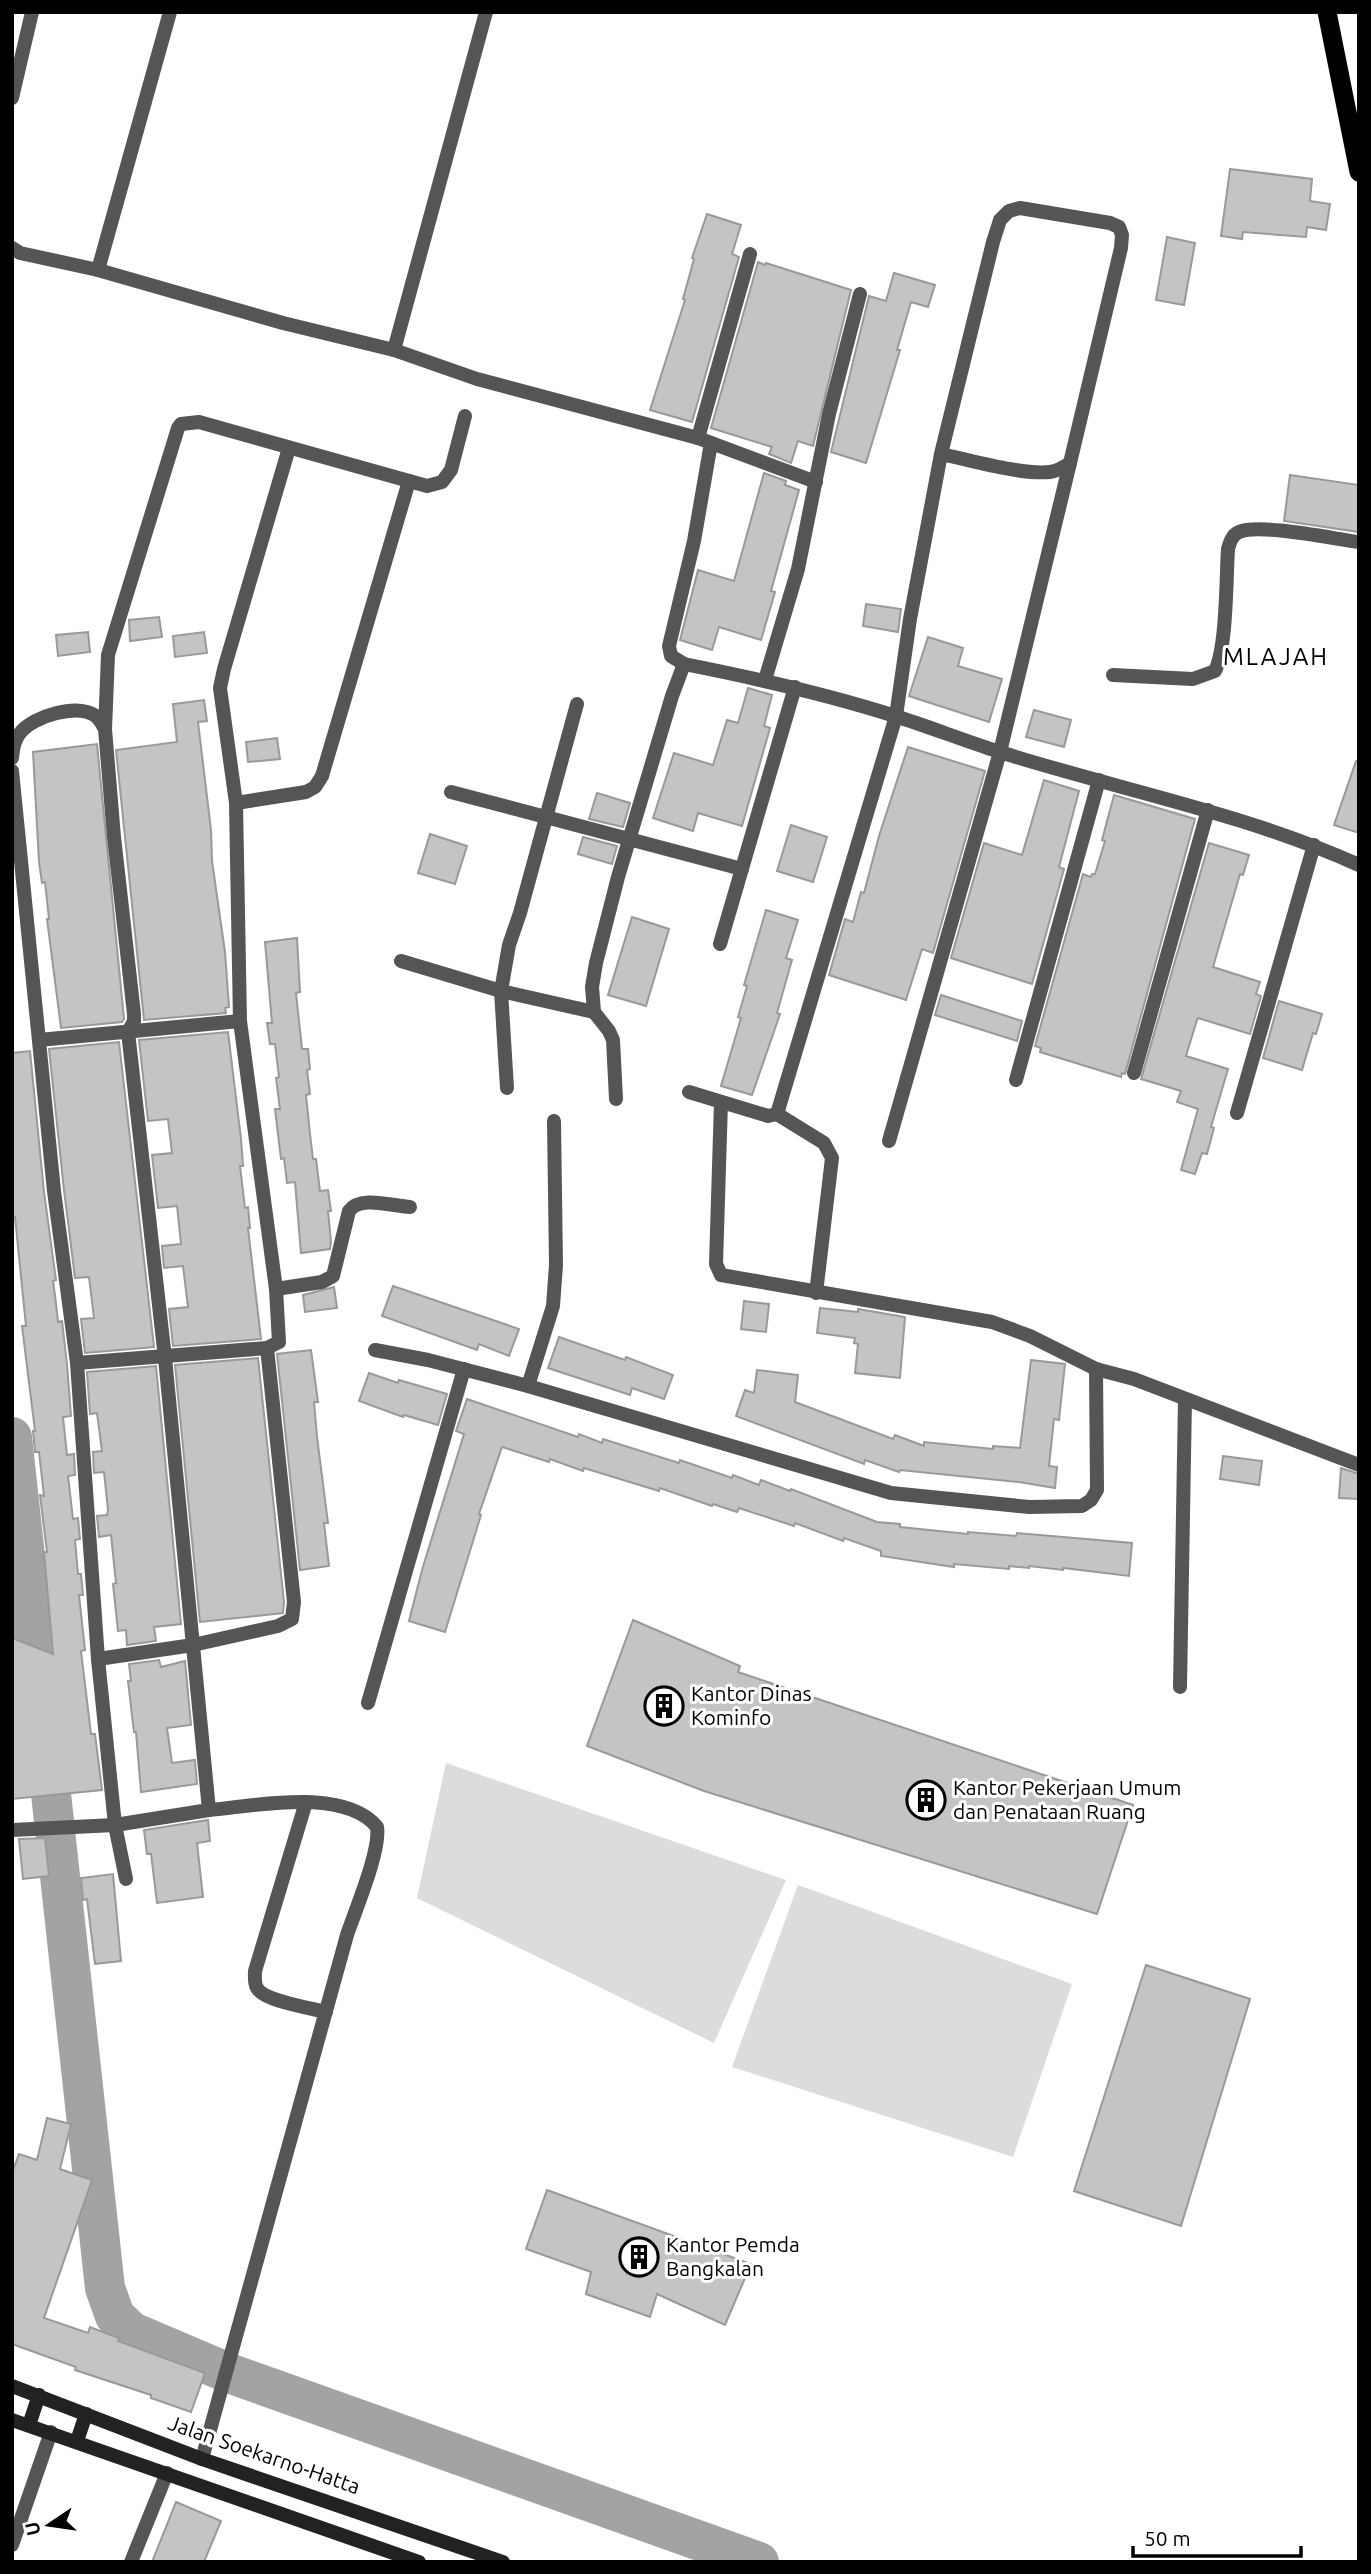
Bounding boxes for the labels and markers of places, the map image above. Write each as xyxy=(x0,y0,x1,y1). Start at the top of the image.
place label: Kantor Dinas Kominfo xyxy=(691,1681,812,1729)
building icon: Kantor Dinas Kominfo xyxy=(643,1685,685,1727)
place label: Kantor Pekerjaan Umum dan Penataan Ruang xyxy=(953,1775,1181,1823)
building icon: Kantor Pekerjaan Umum dan Penataan Ruang xyxy=(905,1779,947,1821)
place label: Kantor Pemda Bangkalan xyxy=(666,2232,800,2280)
building icon: Kantor Pemda Bangkalan xyxy=(618,2236,660,2278)

